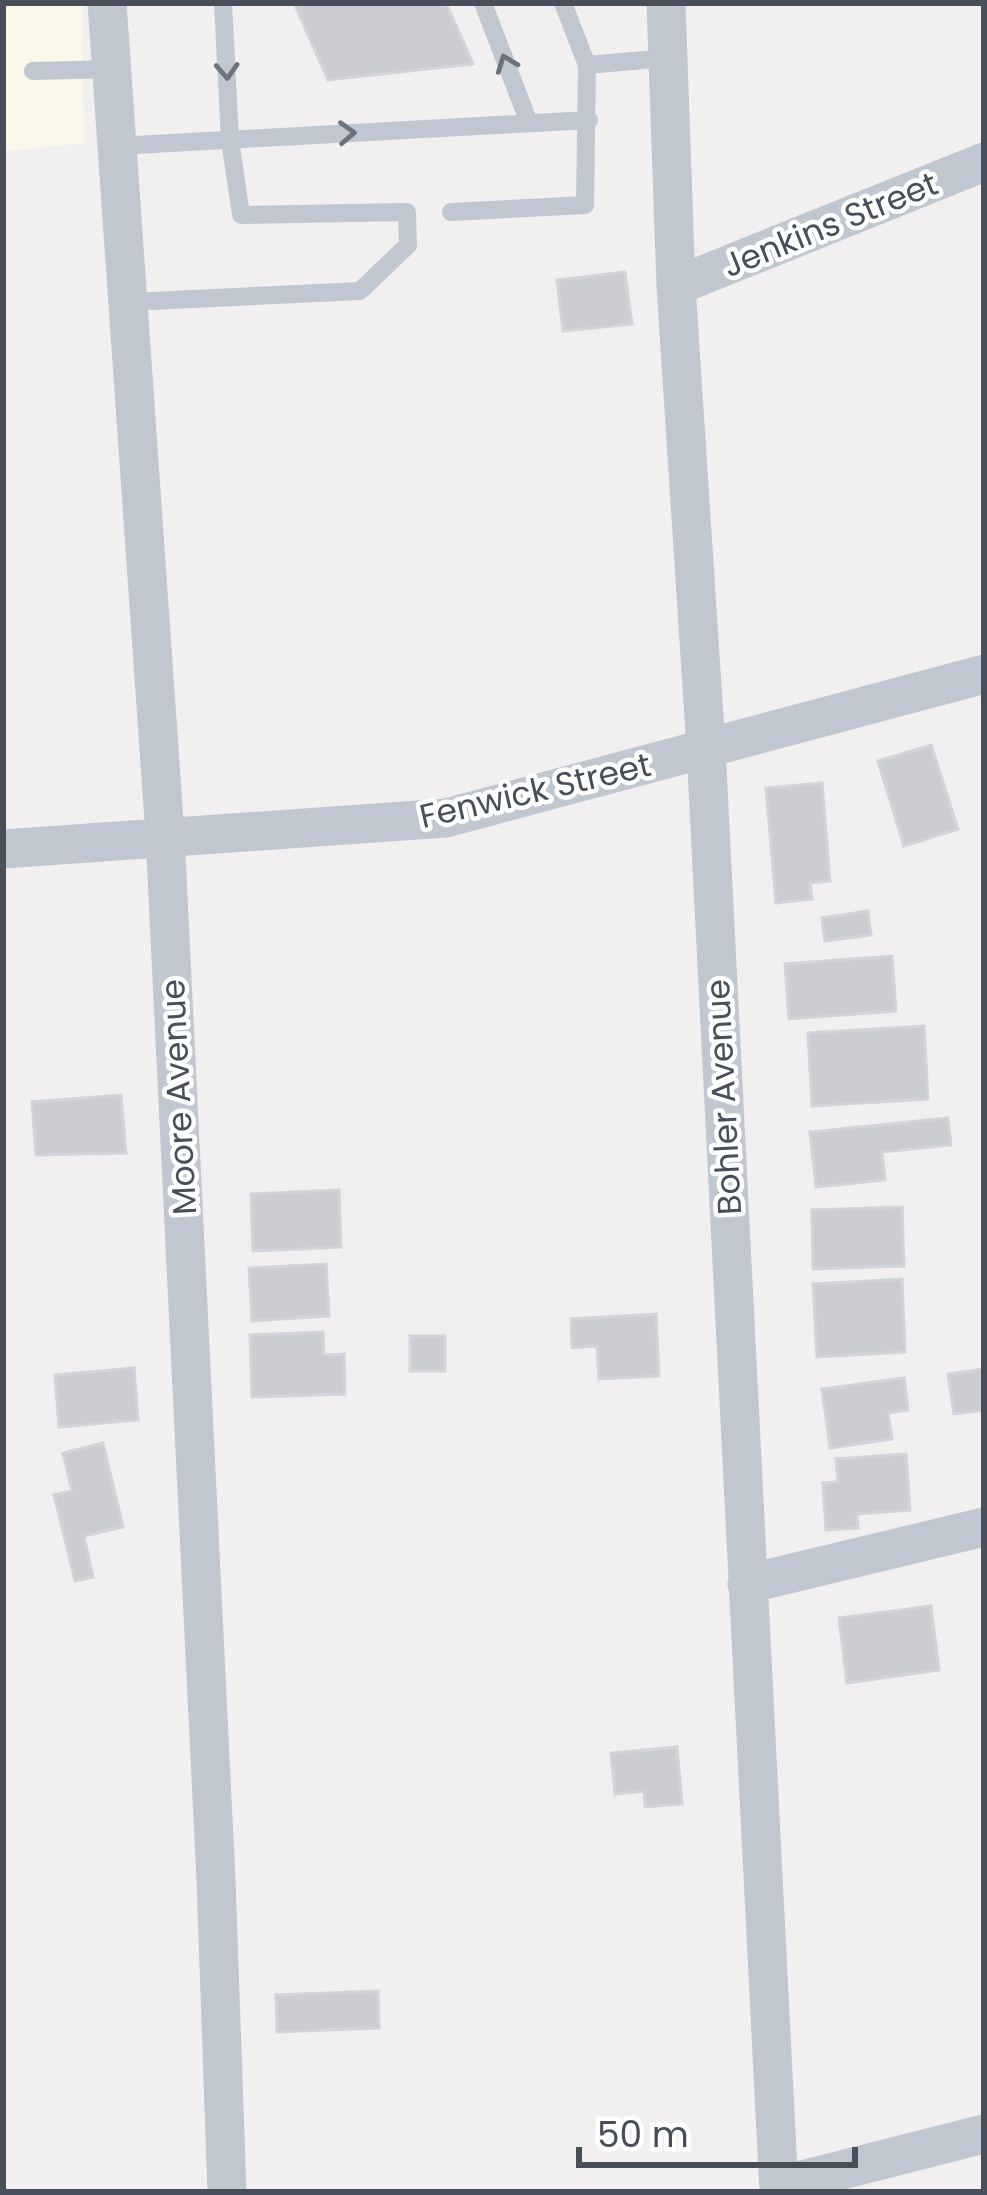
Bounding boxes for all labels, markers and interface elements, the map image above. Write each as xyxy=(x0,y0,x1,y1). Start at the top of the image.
one-way arrow xyxy=(496,53,521,74)
one-way arrow xyxy=(214,62,240,81)
one-way arrow xyxy=(338,120,357,146)
street label: Jenkins Street xyxy=(716,160,945,289)
street label: Fenwick Street xyxy=(415,741,655,840)
street label: Moore Avenue xyxy=(149,978,208,1216)
street label: Bohler Avenue xyxy=(694,978,753,1216)
scale bar xyxy=(579,2093,855,2167)
text: 50 m xyxy=(597,2109,689,2160)

